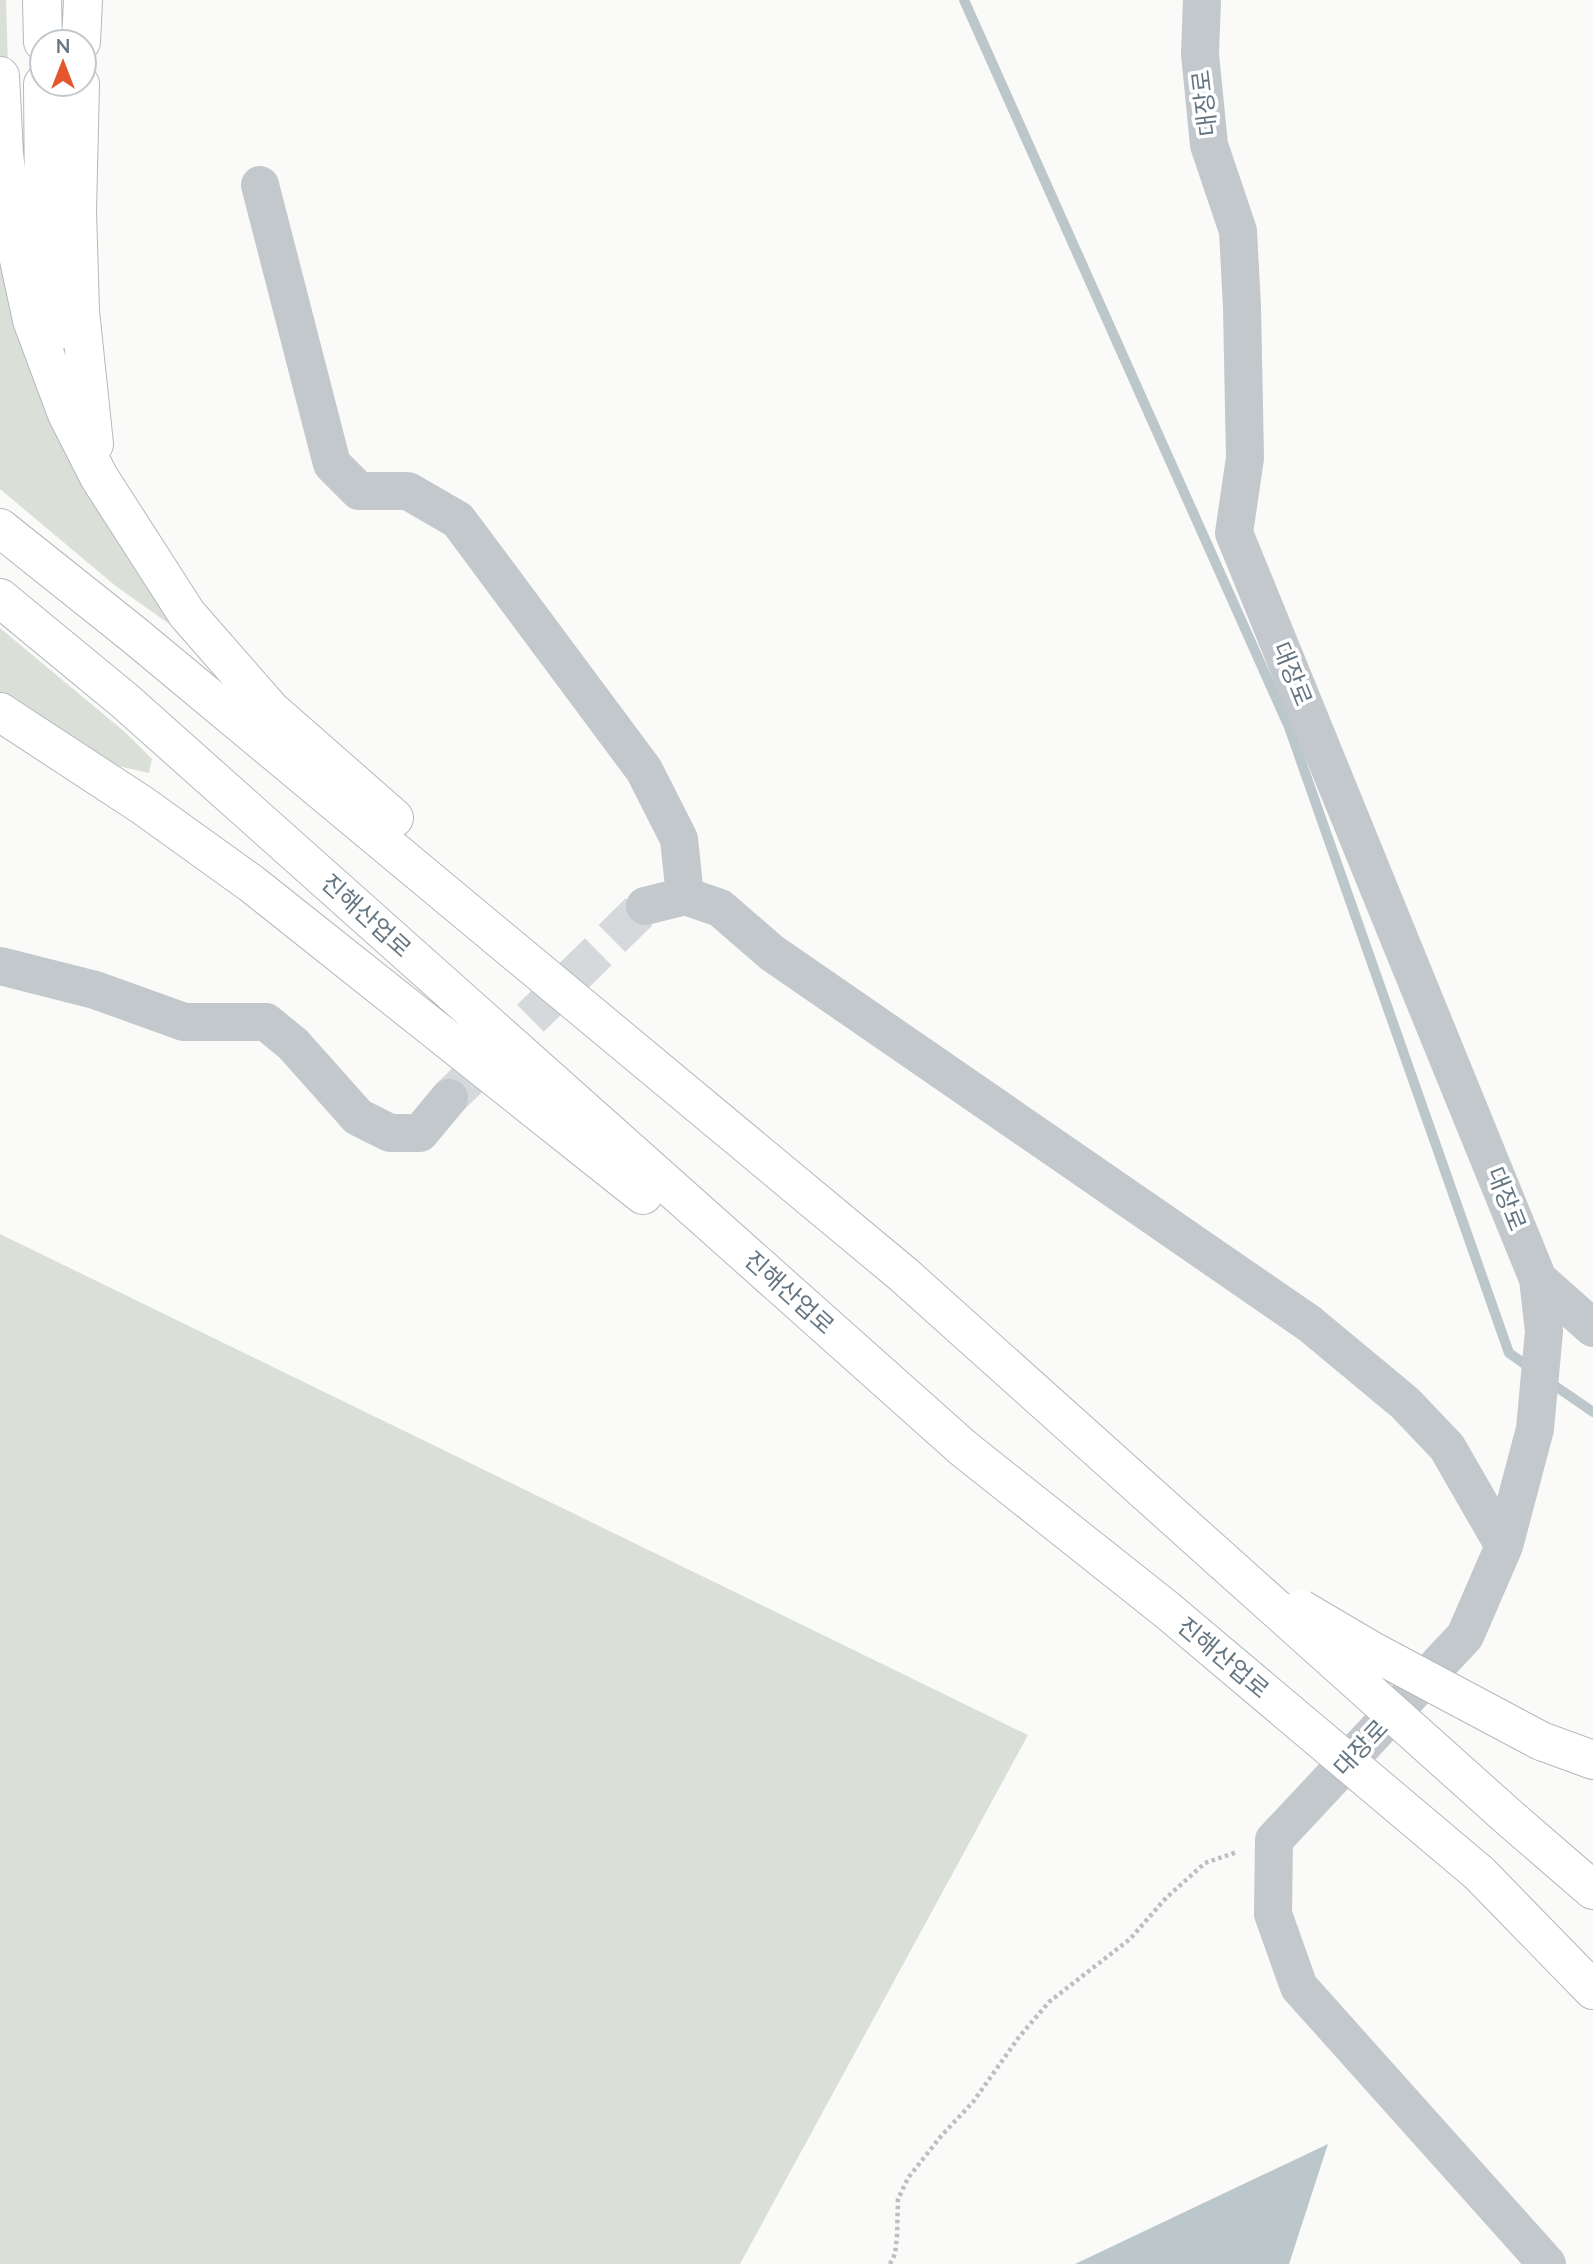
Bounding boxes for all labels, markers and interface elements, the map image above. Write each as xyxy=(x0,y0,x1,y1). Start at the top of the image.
north arrow xyxy=(28,28,98,98)
text: N xyxy=(56,34,70,57)
street label: 대장로 xyxy=(1185,69,1222,138)
street label: 대장로 xyxy=(1268,637,1319,710)
street label: 진해산업로 xyxy=(316,867,418,963)
street label: 대장로 xyxy=(1482,1162,1533,1235)
street label: 진해산업로 xyxy=(739,1244,841,1340)
street label: 진해산업로 xyxy=(1172,1610,1276,1703)
street label: 대장로 xyxy=(1327,1713,1393,1781)

